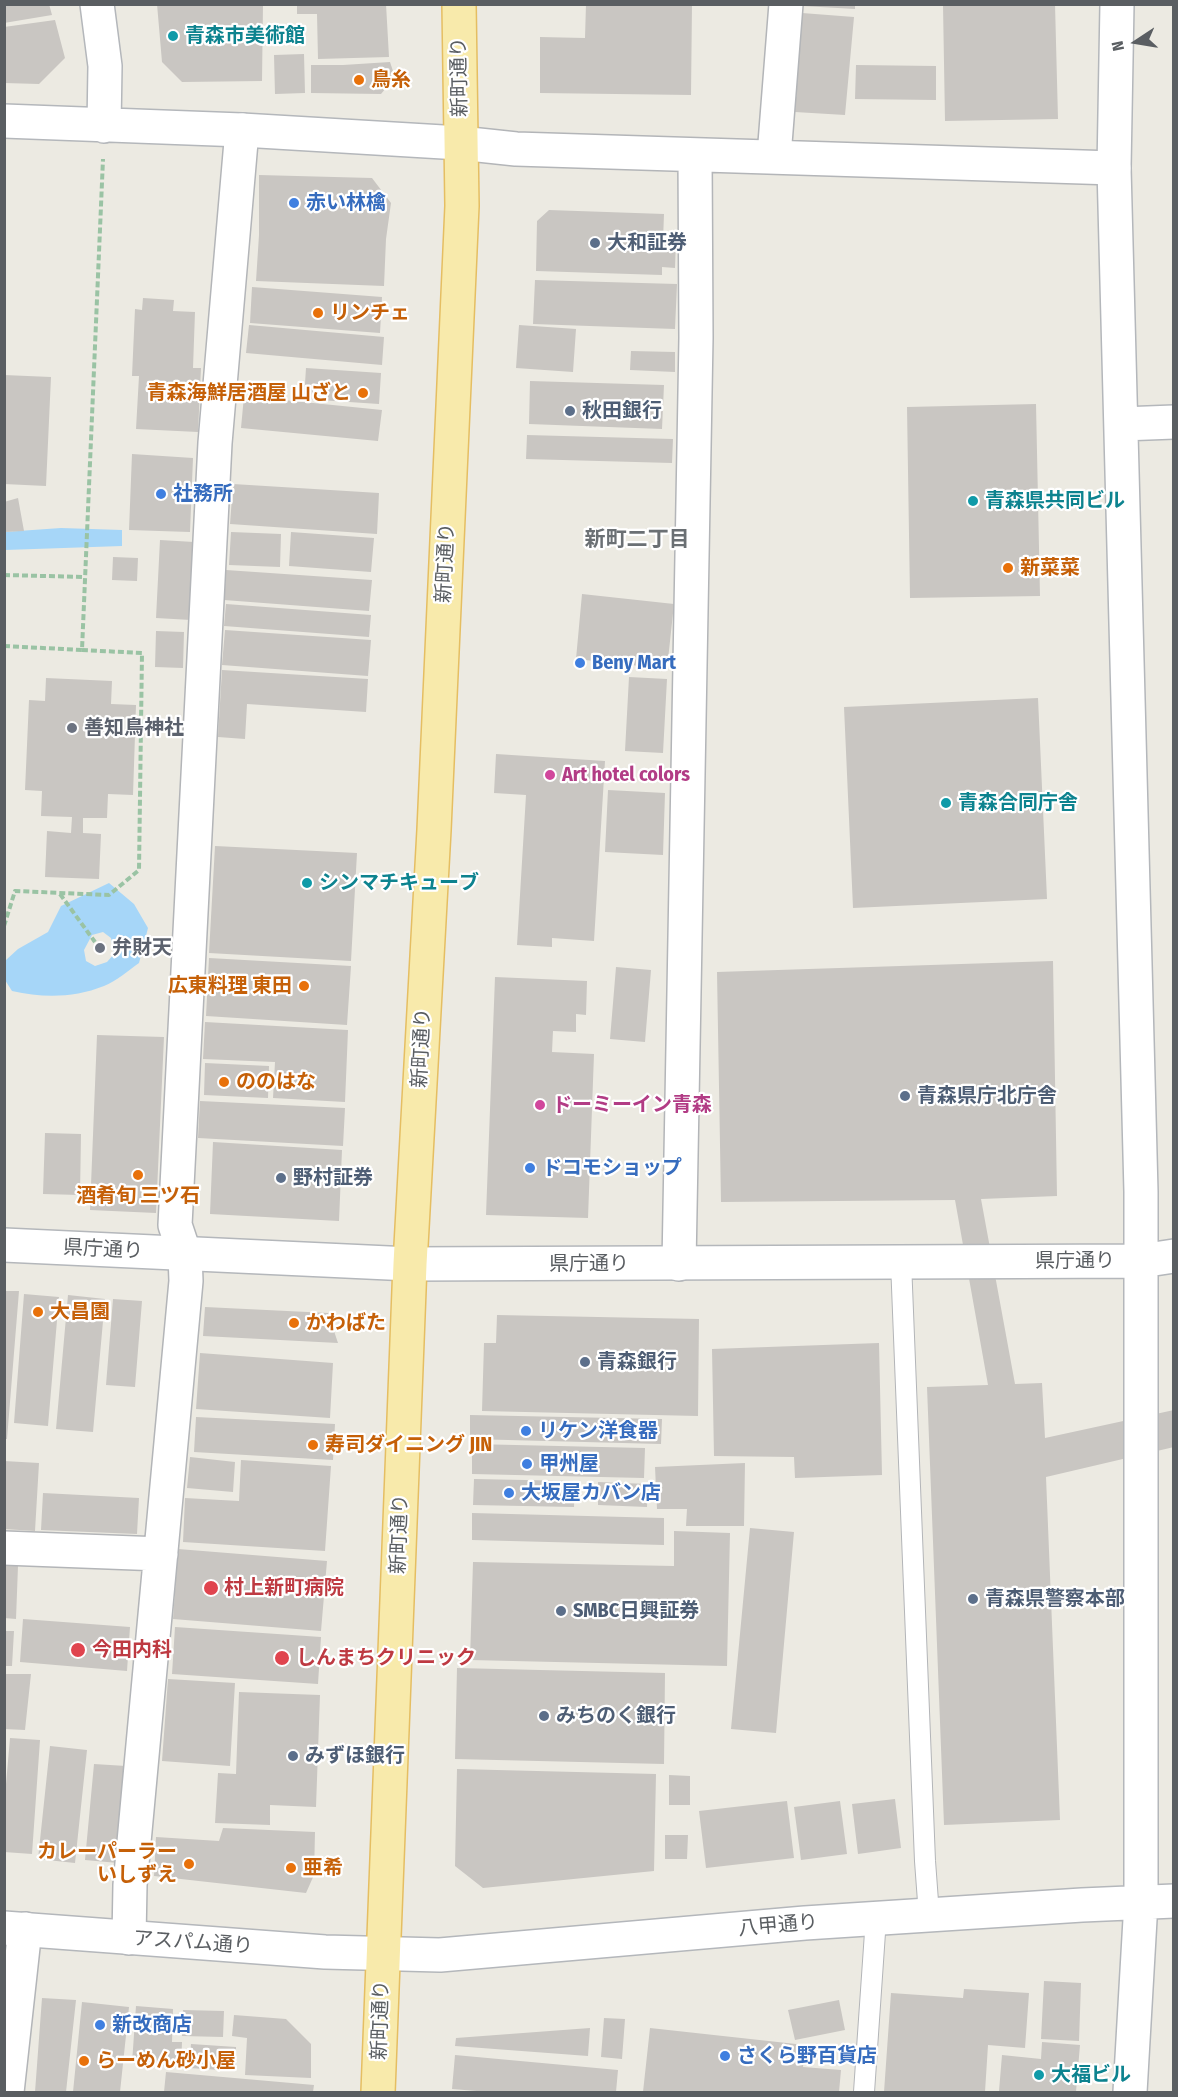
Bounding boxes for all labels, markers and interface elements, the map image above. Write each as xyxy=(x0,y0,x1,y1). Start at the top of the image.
north arrow xyxy=(1106,12,1166,72)
place label: 青森市美術館 xyxy=(185,24,305,48)
marker: 青森市美術館 xyxy=(166,29,180,43)
street label: 新町通り xyxy=(447,37,473,117)
text: N xyxy=(1108,39,1128,53)
place label: 鳥糸 xyxy=(371,68,411,92)
marker: 鳥糸 xyxy=(352,73,366,87)
place label: 赤い林檎 xyxy=(306,191,386,215)
marker: 赤い林檎 xyxy=(287,196,301,210)
place label: 大和証券 xyxy=(607,231,687,255)
marker: 大和証券 xyxy=(588,236,602,250)
place label: リンチェ xyxy=(330,301,410,325)
marker: リンチェ xyxy=(311,306,325,320)
place label: 青森海鮮居酒屋 山ざと xyxy=(147,381,351,405)
marker: 青森海鮮居酒屋 山ざと xyxy=(356,386,370,400)
place label: 秋田銀行 xyxy=(582,399,662,423)
marker: 秋田銀行 xyxy=(563,404,577,418)
place label: 社務所 xyxy=(173,482,233,506)
marker: 社務所 xyxy=(154,487,168,501)
place label: 青森県共同ビル xyxy=(985,489,1125,513)
marker: 青森県共同ビル xyxy=(966,494,980,508)
street label: 新町通り xyxy=(432,522,460,604)
district label: 新町二丁目 xyxy=(585,527,689,553)
place label: 新菜菜 xyxy=(1020,556,1080,580)
marker: 新菜菜 xyxy=(1001,561,1015,575)
place label: Beny Mart xyxy=(592,651,676,675)
marker: Beny Mart xyxy=(573,656,587,670)
place label: 善知鳥神社 xyxy=(84,716,184,740)
marker: 善知鳥神社 xyxy=(65,721,79,735)
place label: Art hotel colors xyxy=(562,763,690,787)
marker: Art hotel colors xyxy=(543,768,557,782)
place label: 青森合同庁舎 xyxy=(958,791,1078,815)
marker: 青森合同庁舎 xyxy=(939,796,953,810)
place label: シンマチキューブ xyxy=(319,871,479,895)
marker: シンマチキューブ xyxy=(300,876,314,890)
place label: 弁財天 xyxy=(112,936,172,960)
marker: 弁財天 xyxy=(93,941,107,955)
place label: 広東料理 東田 xyxy=(168,974,292,998)
marker: 広東料理 東田 xyxy=(297,979,311,993)
street label: 新町通り xyxy=(408,1007,436,1089)
place label: ののはな xyxy=(236,1070,316,1094)
marker: ののはな xyxy=(217,1075,231,1089)
place label: 青森県庁北庁舎 xyxy=(917,1084,1057,1108)
marker: 青森県庁北庁舎 xyxy=(898,1089,912,1103)
place label: ドーミーイン青森 xyxy=(552,1093,712,1117)
marker: ドーミーイン青森 xyxy=(533,1098,547,1112)
place label: ドコモショップ xyxy=(542,1156,682,1180)
marker: ドコモショップ xyxy=(523,1161,537,1175)
place label: 野村証券 xyxy=(293,1166,373,1190)
marker: 酒肴旬 三ツ石 xyxy=(131,1168,145,1182)
marker: 野村証券 xyxy=(274,1171,288,1185)
place label: 酒肴旬 三ツ石 xyxy=(76,1184,200,1208)
street label: 県庁通り xyxy=(62,1236,144,1264)
street label: 県庁通り xyxy=(1035,1249,1115,1273)
street label: 県庁通り xyxy=(549,1252,629,1276)
place label: 大昌園 xyxy=(50,1300,110,1324)
marker: 大昌園 xyxy=(31,1305,45,1319)
place label: かわばた xyxy=(306,1311,386,1335)
marker: かわばた xyxy=(287,1316,301,1330)
place label: 青森銀行 xyxy=(597,1350,677,1374)
marker: 青森銀行 xyxy=(578,1355,592,1369)
place label: リケン洋食器 xyxy=(538,1419,658,1443)
marker: リケン洋食器 xyxy=(519,1424,533,1438)
place label: 寿司ダイニング JIN xyxy=(325,1433,492,1457)
marker: 寿司ダイニング JIN xyxy=(306,1438,320,1452)
place label: 甲州屋 xyxy=(539,1452,599,1476)
marker: 甲州屋 xyxy=(520,1457,534,1471)
place label: 大坂屋カバン店 xyxy=(521,1481,661,1505)
marker: 大坂屋カバン店 xyxy=(502,1486,516,1500)
street label: 新町通り xyxy=(387,1494,413,1574)
place label: 村上新町病院 xyxy=(224,1576,344,1600)
marker: 村上新町病院 xyxy=(202,1579,220,1597)
place label: 青森県警察本部 xyxy=(985,1587,1125,1611)
marker: 青森県警察本部 xyxy=(966,1592,980,1606)
place label: SMBC日興証券 xyxy=(573,1599,699,1623)
marker: SMBC日興証券 xyxy=(554,1604,568,1618)
place label: 今田内科 xyxy=(92,1638,172,1662)
marker: 今田内科 xyxy=(69,1641,87,1659)
place label: しんまちクリニック xyxy=(296,1646,476,1670)
marker: しんまちクリニック xyxy=(273,1649,291,1667)
place label: みちのく銀行 xyxy=(556,1704,676,1728)
marker: みちのく銀行 xyxy=(537,1709,551,1723)
place label: みずほ銀行 xyxy=(305,1744,405,1768)
marker: みずほ銀行 xyxy=(286,1749,300,1763)
place label: カレーパーラー いしずえ xyxy=(37,1840,177,1887)
place label: 亜希 xyxy=(303,1856,343,1880)
marker: カレーパーラー いしずえ xyxy=(182,1857,196,1871)
marker: 亜希 xyxy=(284,1861,298,1875)
street label: 八甲通り xyxy=(737,1911,819,1941)
street label: アスパム通り xyxy=(132,1927,254,1959)
street label: 新町通り xyxy=(368,1980,394,2060)
place label: 新改商店 xyxy=(112,2013,192,2037)
marker: 新改商店 xyxy=(93,2018,107,2032)
place label: さくら野百貨店 xyxy=(737,2044,877,2068)
place label: らーめん砂小屋 xyxy=(96,2049,236,2073)
marker: さくら野百貨店 xyxy=(718,2049,732,2063)
marker: らーめん砂小屋 xyxy=(77,2054,91,2068)
place label: 大福ビル xyxy=(1051,2063,1131,2087)
marker: 大福ビル xyxy=(1032,2068,1046,2082)

